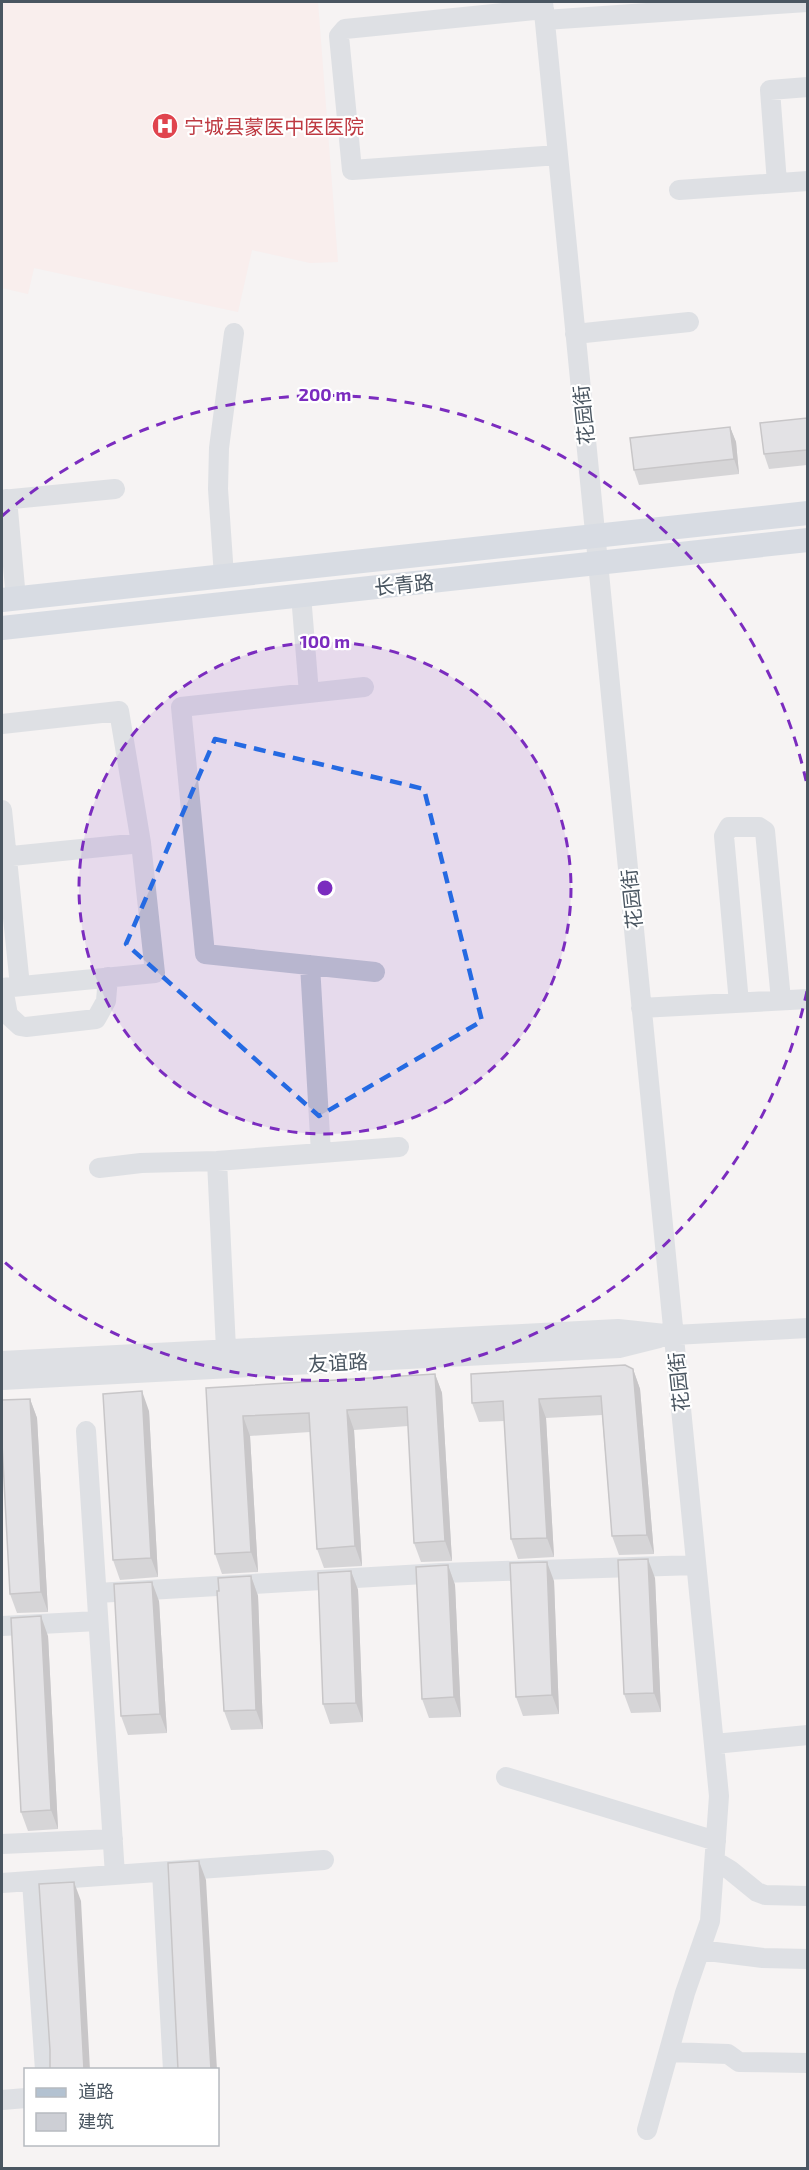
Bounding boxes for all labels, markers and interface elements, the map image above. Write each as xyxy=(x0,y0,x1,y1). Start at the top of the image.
hospital icon: 宁城县蒙医中医医院 xyxy=(150,111,180,141)
place label: 宁城县蒙医中医医院 xyxy=(184,114,364,138)
text: 200 m xyxy=(299,383,351,405)
street label: 花园街 xyxy=(568,384,598,446)
street label: 长青路 xyxy=(373,569,435,599)
text: 100 m xyxy=(300,630,350,652)
street label: 花园街 xyxy=(616,868,646,930)
centre of rings xyxy=(315,878,335,898)
street label: 友谊路 xyxy=(307,1348,369,1376)
street label: 花园街 xyxy=(663,1351,693,1413)
legend xyxy=(24,2068,219,2146)
text: 道路 xyxy=(78,2080,114,2102)
text: 建筑 xyxy=(78,2110,114,2132)

